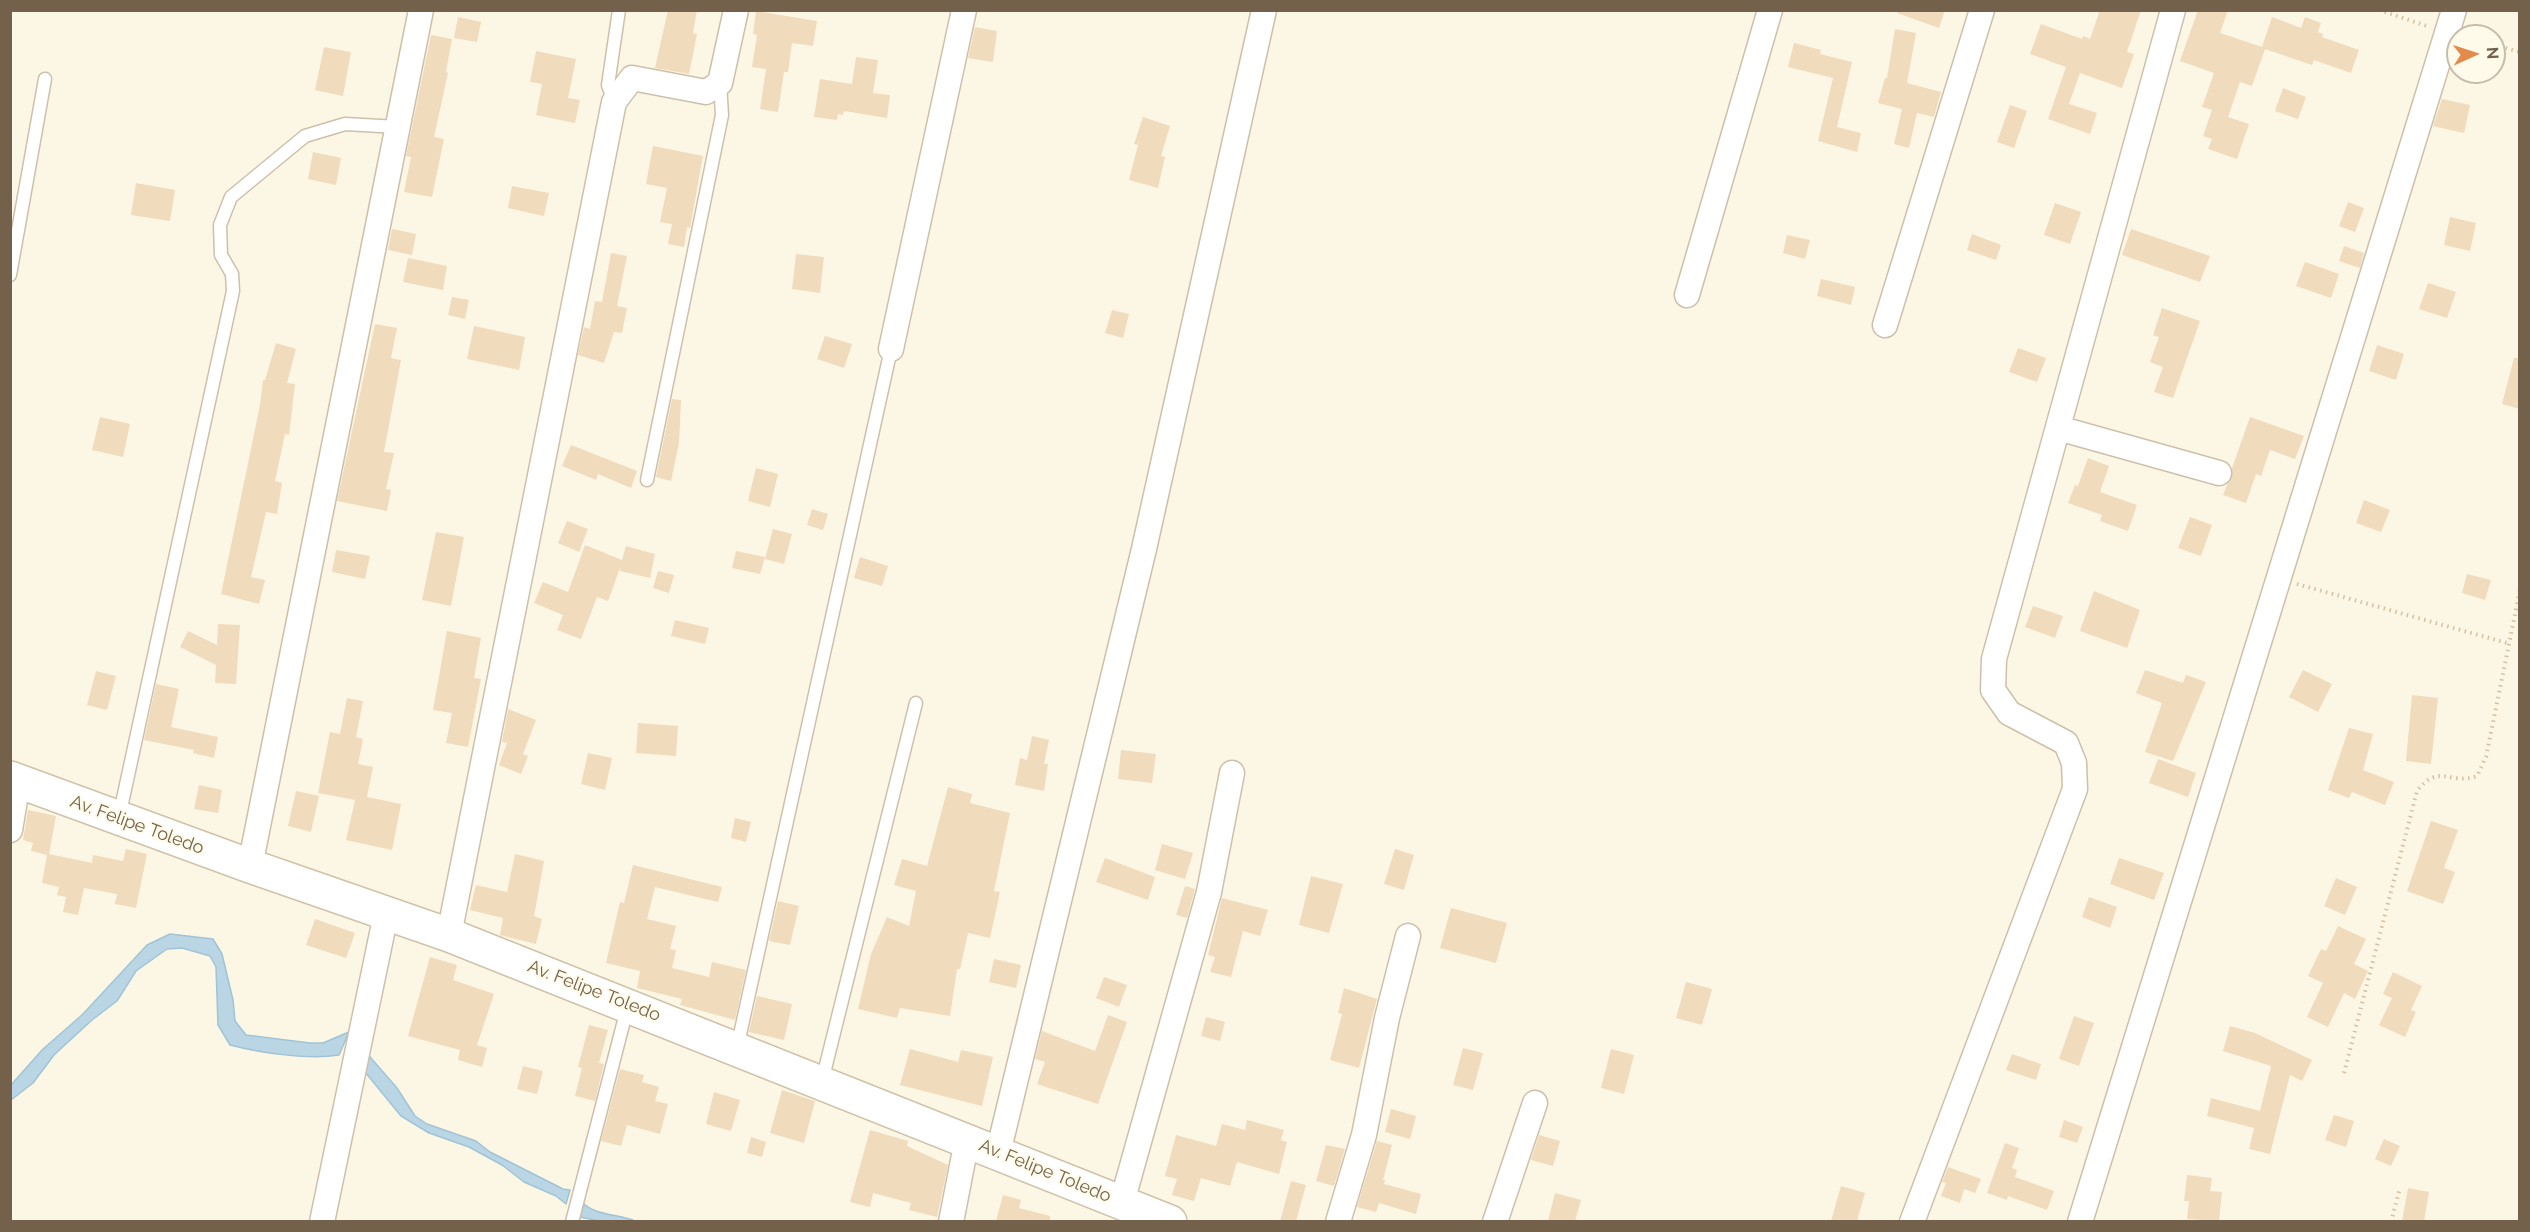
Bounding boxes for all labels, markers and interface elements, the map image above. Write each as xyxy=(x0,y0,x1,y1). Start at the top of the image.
north arrow xyxy=(2446,24,2506,84)
text: N xyxy=(2483,47,2502,60)
street label: Av. Felipe Toledo xyxy=(67,791,207,859)
street label: Av. Felipe Toledo xyxy=(524,956,664,1026)
street label: Av. Felipe Toledo xyxy=(976,1135,1114,1207)

